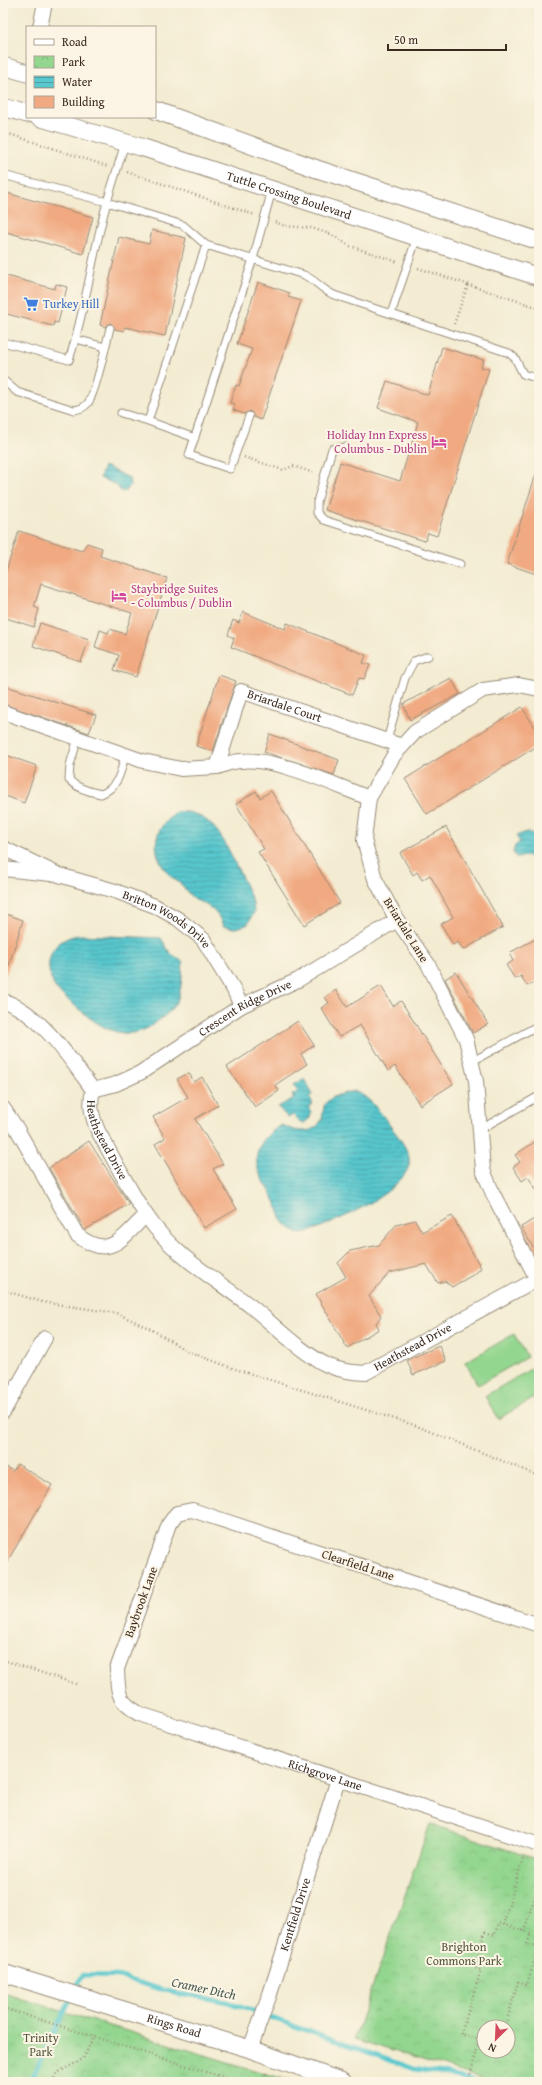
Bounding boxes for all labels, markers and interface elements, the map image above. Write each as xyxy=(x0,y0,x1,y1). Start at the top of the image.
legend xyxy=(26,26,156,118)
scale bar xyxy=(388,26,506,52)
text: 50 m xyxy=(394,31,418,48)
text: Road xyxy=(62,33,88,50)
text: Park xyxy=(62,53,86,70)
text: Water xyxy=(62,73,92,90)
text: Building xyxy=(62,93,105,110)
street label: Tuttle Crossing Boulevard xyxy=(225,167,354,223)
supermarket icon: Turkey Hill xyxy=(22,295,40,313)
place label: Turkey Hill xyxy=(43,295,100,312)
place label: Holiday Inn Express Columbus - Dublin xyxy=(327,426,427,457)
hotel icon: Holiday Inn Express Columbus - Dublin xyxy=(430,433,448,451)
place label: Staybridge Suites - Columbus / Dublin xyxy=(131,580,232,611)
hotel icon: Staybridge Suites - Columbus / Dublin xyxy=(110,587,128,605)
street label: Briardale Court xyxy=(245,685,325,726)
street label: Britton Woods Drive xyxy=(120,886,216,952)
street label: Briardale Lane xyxy=(380,894,433,966)
street label: Crescent Ridge Drive xyxy=(195,975,294,1040)
street label: Heathstead Drive xyxy=(83,1100,132,1183)
street label: Heathstead Drive xyxy=(370,1318,455,1375)
street label: Clearfield Lane xyxy=(320,1545,397,1584)
street label: Baybrook Lane xyxy=(120,1564,161,1640)
street label: Richgrove Lane xyxy=(286,1754,365,1795)
street label: Kentfield Drive xyxy=(275,1875,314,1953)
park label: Brighton Commons Park xyxy=(426,1938,503,1969)
water label: Cramer Ditch xyxy=(170,1972,238,2005)
street label: Rings Road xyxy=(145,2009,204,2042)
north arrow xyxy=(476,2019,516,2059)
park label: Trinity Park xyxy=(23,2029,59,2060)
text: N xyxy=(485,2039,499,2057)

